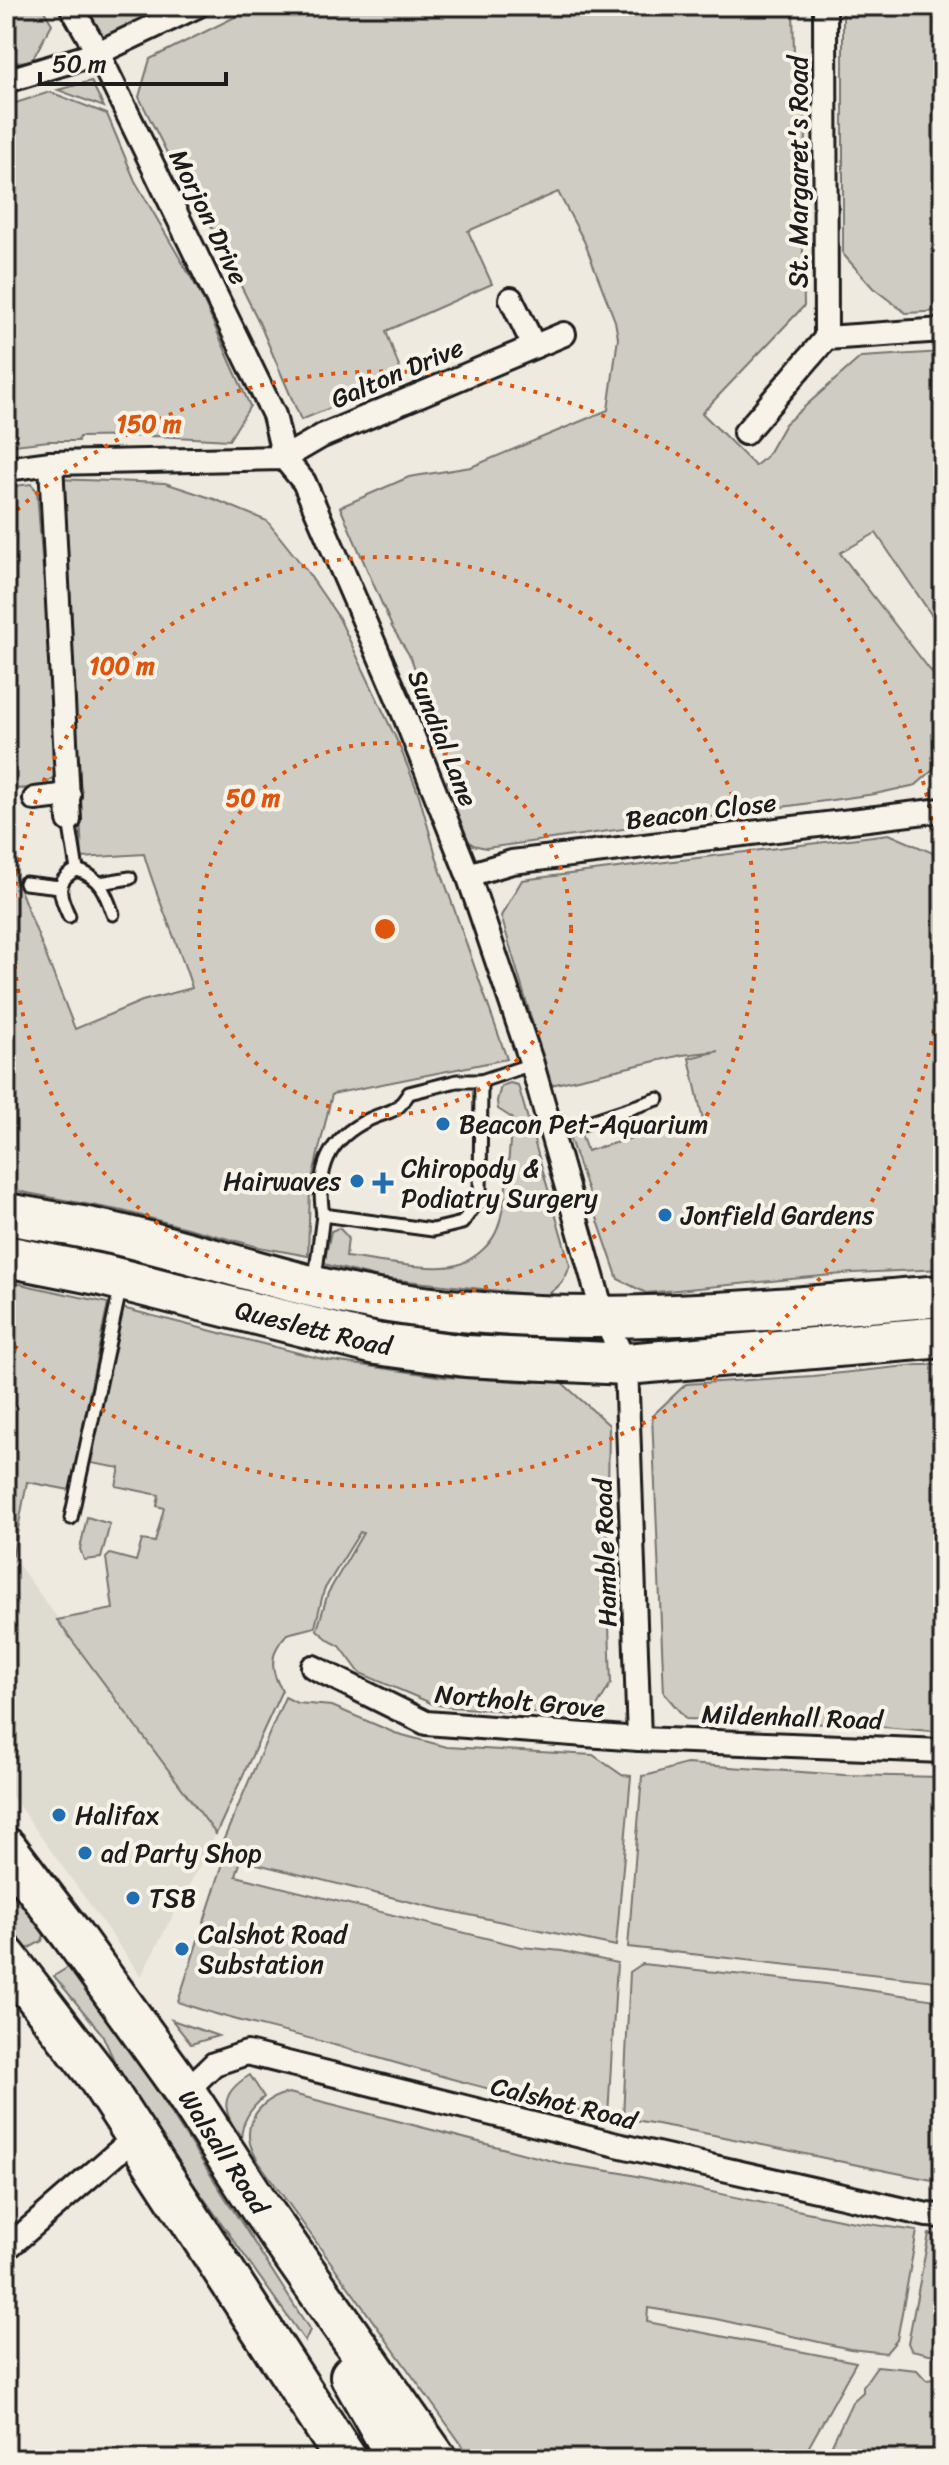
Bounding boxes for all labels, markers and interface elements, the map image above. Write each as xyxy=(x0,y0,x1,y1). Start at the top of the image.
scale bar xyxy=(40,36,226,86)
text: 50 m xyxy=(52,43,107,85)
street label: St. Margaret's Road xyxy=(775,54,821,288)
street label: Morjon Drive xyxy=(156,141,262,293)
street label: Galton Drive xyxy=(323,324,471,422)
text: 150 m xyxy=(117,403,182,445)
text: 100 m xyxy=(89,645,155,687)
street label: Sundial Lane xyxy=(395,662,491,814)
text: 50 m xyxy=(226,777,281,819)
street label: Beacon Close xyxy=(623,779,779,843)
centre of rings xyxy=(371,915,399,943)
place label: Beacon Pet-Aquarium xyxy=(459,1101,709,1147)
marker: Beacon Pet-Aquarium xyxy=(434,1115,452,1133)
place label: Chiropody & Podiatry Surgery xyxy=(401,1145,598,1221)
place label: Hairwaves xyxy=(223,1158,342,1204)
marker: Hairwaves xyxy=(348,1172,366,1190)
marker: Chiropody & Podiatry Surgery xyxy=(372,1172,394,1194)
place label: Jonfield Gardens xyxy=(680,1192,875,1238)
marker: Jonfield Gardens xyxy=(656,1206,674,1224)
street label: Queslett Road xyxy=(230,1286,397,1369)
street label: Hamble Road xyxy=(579,1476,631,1628)
street label: Northolt Grove xyxy=(433,1671,607,1731)
street label: Mildenhall Road xyxy=(701,1691,886,1743)
place label: Halifax xyxy=(75,1792,159,1838)
marker: Halifax xyxy=(50,1806,68,1824)
place label: ad Party Shop xyxy=(101,1830,262,1876)
marker: ad Party Shop xyxy=(76,1844,94,1862)
place label: TSB xyxy=(149,1875,196,1921)
marker: TSB xyxy=(124,1889,142,1907)
place label: Calshot Road Substation xyxy=(198,1911,349,1987)
marker: Calshot Road Substation xyxy=(173,1940,191,1958)
street label: Calshot Road xyxy=(486,2063,644,2144)
street label: Walsall Road xyxy=(166,2079,283,2226)

